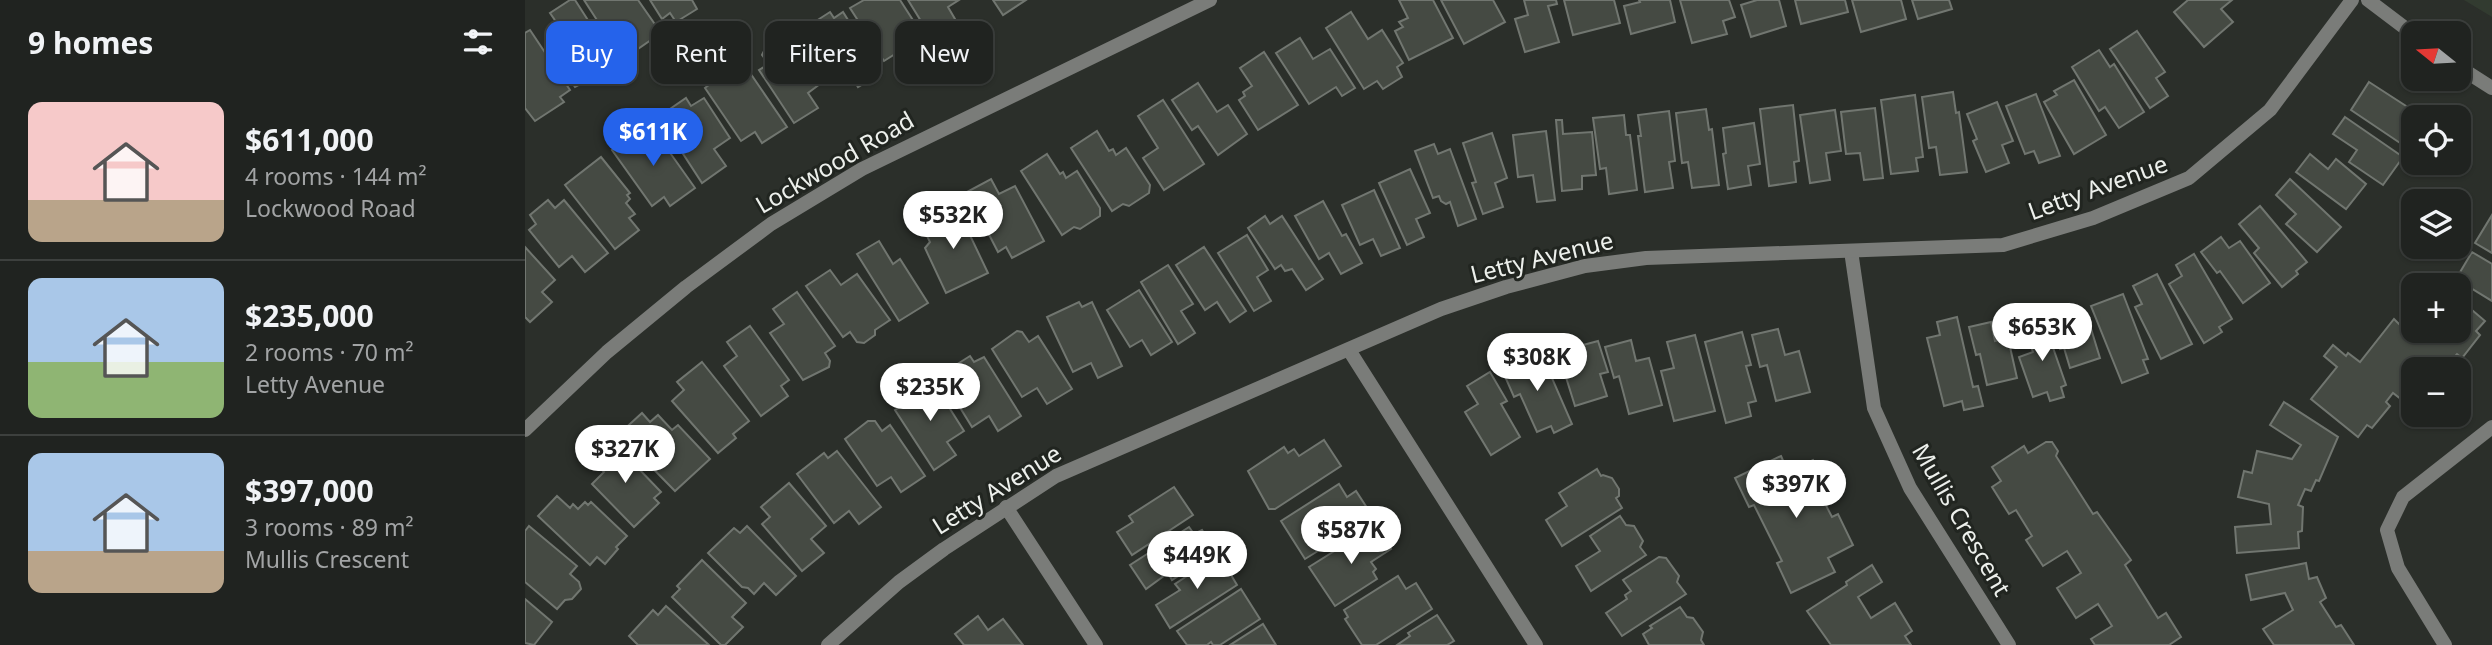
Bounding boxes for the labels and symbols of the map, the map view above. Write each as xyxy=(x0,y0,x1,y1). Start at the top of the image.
north arrow xyxy=(2401,21,2471,91)
street label: Lockwood Road xyxy=(749,103,920,220)
pin: $611K xyxy=(604,108,702,168)
street label: Letty Avenue xyxy=(2023,146,2172,227)
pin: $532K xyxy=(904,191,1002,251)
street label: Letty Avenue xyxy=(1467,223,1617,290)
pin: $653K xyxy=(1993,304,2091,363)
pin: $308K xyxy=(1488,334,1586,393)
pin: $235K xyxy=(881,364,979,423)
pin: $327K xyxy=(576,426,674,485)
street label: Letty Avenue xyxy=(925,436,1067,541)
street label: Mullis Crescent xyxy=(1905,437,2020,602)
pin: $397K xyxy=(1747,461,1845,520)
pin: $587K xyxy=(1302,506,1400,566)
pin: $449K xyxy=(1148,532,1246,591)

